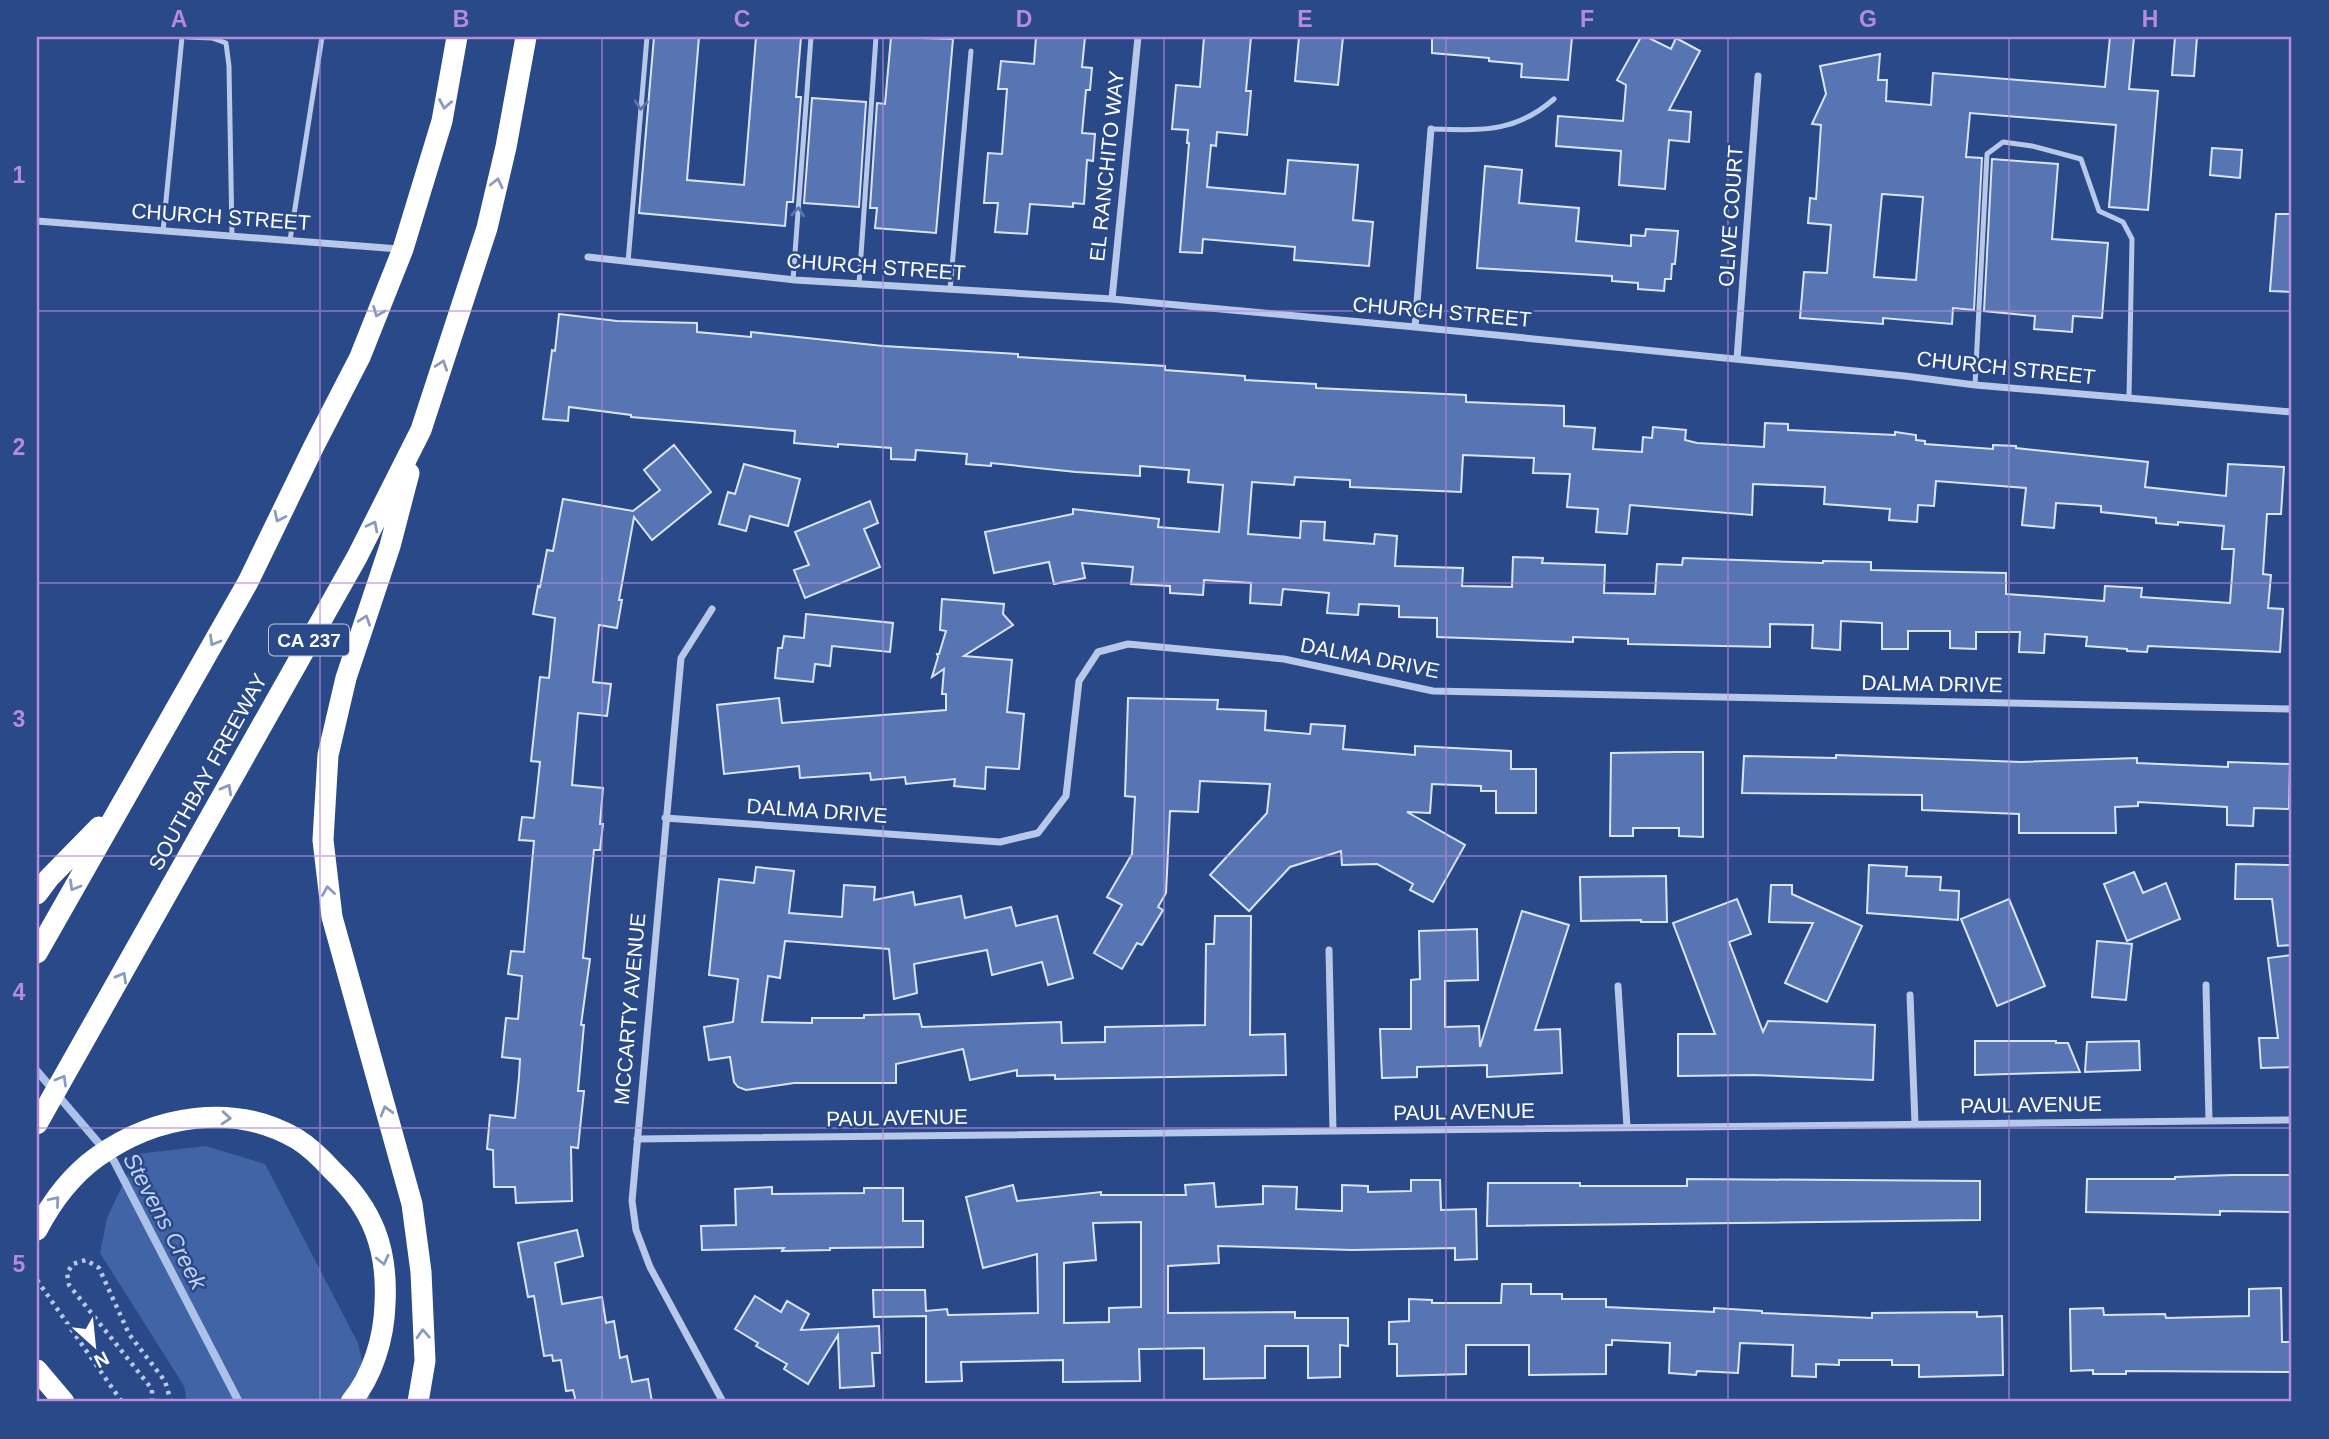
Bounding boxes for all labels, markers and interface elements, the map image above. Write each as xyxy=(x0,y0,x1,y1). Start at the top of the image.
text: A xyxy=(171,6,187,32)
text: B xyxy=(453,6,469,32)
text: C xyxy=(734,6,750,32)
text: D xyxy=(1016,6,1032,32)
text: E xyxy=(1297,6,1313,32)
text: F xyxy=(1580,6,1594,32)
text: G xyxy=(1859,6,1877,32)
text: H xyxy=(2142,6,2158,32)
street label: EL RANCHITO WAY xyxy=(1085,70,1128,262)
one-way arrow xyxy=(438,98,453,110)
one-way arrow xyxy=(634,100,649,111)
street label: OLIVE COURT xyxy=(1714,144,1747,288)
text: 1 xyxy=(13,162,26,188)
one-way arrow xyxy=(489,177,504,189)
street label: CHURCH STREET xyxy=(131,199,312,234)
one-way arrow xyxy=(790,206,805,217)
street label: CHURCH STREET xyxy=(786,249,967,284)
street label: CHURCH STREET xyxy=(1352,292,1533,331)
one-way arrow xyxy=(372,306,386,318)
street label: CHURCH STREET xyxy=(1916,347,2097,388)
one-way arrow xyxy=(434,359,448,372)
text: 2 xyxy=(13,434,25,460)
one-way arrow xyxy=(274,510,288,522)
one-way arrow xyxy=(364,521,378,533)
one-way arrow xyxy=(357,615,371,627)
road number: CA 237 xyxy=(269,624,349,656)
street label: DALMA DRIVE xyxy=(1299,633,1442,682)
one-way arrow xyxy=(209,634,222,647)
street label: SOUTHBAY FREEWAY xyxy=(144,670,271,874)
street label: DALMA DRIVE xyxy=(1861,671,2003,696)
text: 3 xyxy=(13,706,25,732)
one-way arrow xyxy=(219,784,232,796)
street label: DALMA DRIVE xyxy=(746,794,888,827)
one-way arrow xyxy=(69,878,82,891)
one-way arrow xyxy=(321,885,336,897)
street label: MCCARTY AVENUE xyxy=(610,912,649,1106)
one-way arrow xyxy=(114,971,127,984)
text: 4 xyxy=(13,979,26,1005)
one-way arrow xyxy=(54,1075,67,1088)
street label: PAUL AVENUE xyxy=(1960,1092,2102,1117)
street label: PAUL AVENUE xyxy=(1393,1099,1535,1124)
one-way arrow xyxy=(380,1105,394,1117)
street label: PAUL AVENUE xyxy=(826,1105,968,1130)
one-way arrow xyxy=(221,1110,232,1125)
water label: Stevens Creek xyxy=(118,1148,213,1295)
one-way arrow xyxy=(47,1196,60,1209)
text: 5 xyxy=(13,1251,26,1277)
one-way arrow xyxy=(375,1254,389,1266)
north arrow xyxy=(60,1310,130,1380)
one-way arrow xyxy=(416,1329,431,1340)
text: N xyxy=(91,1347,112,1372)

